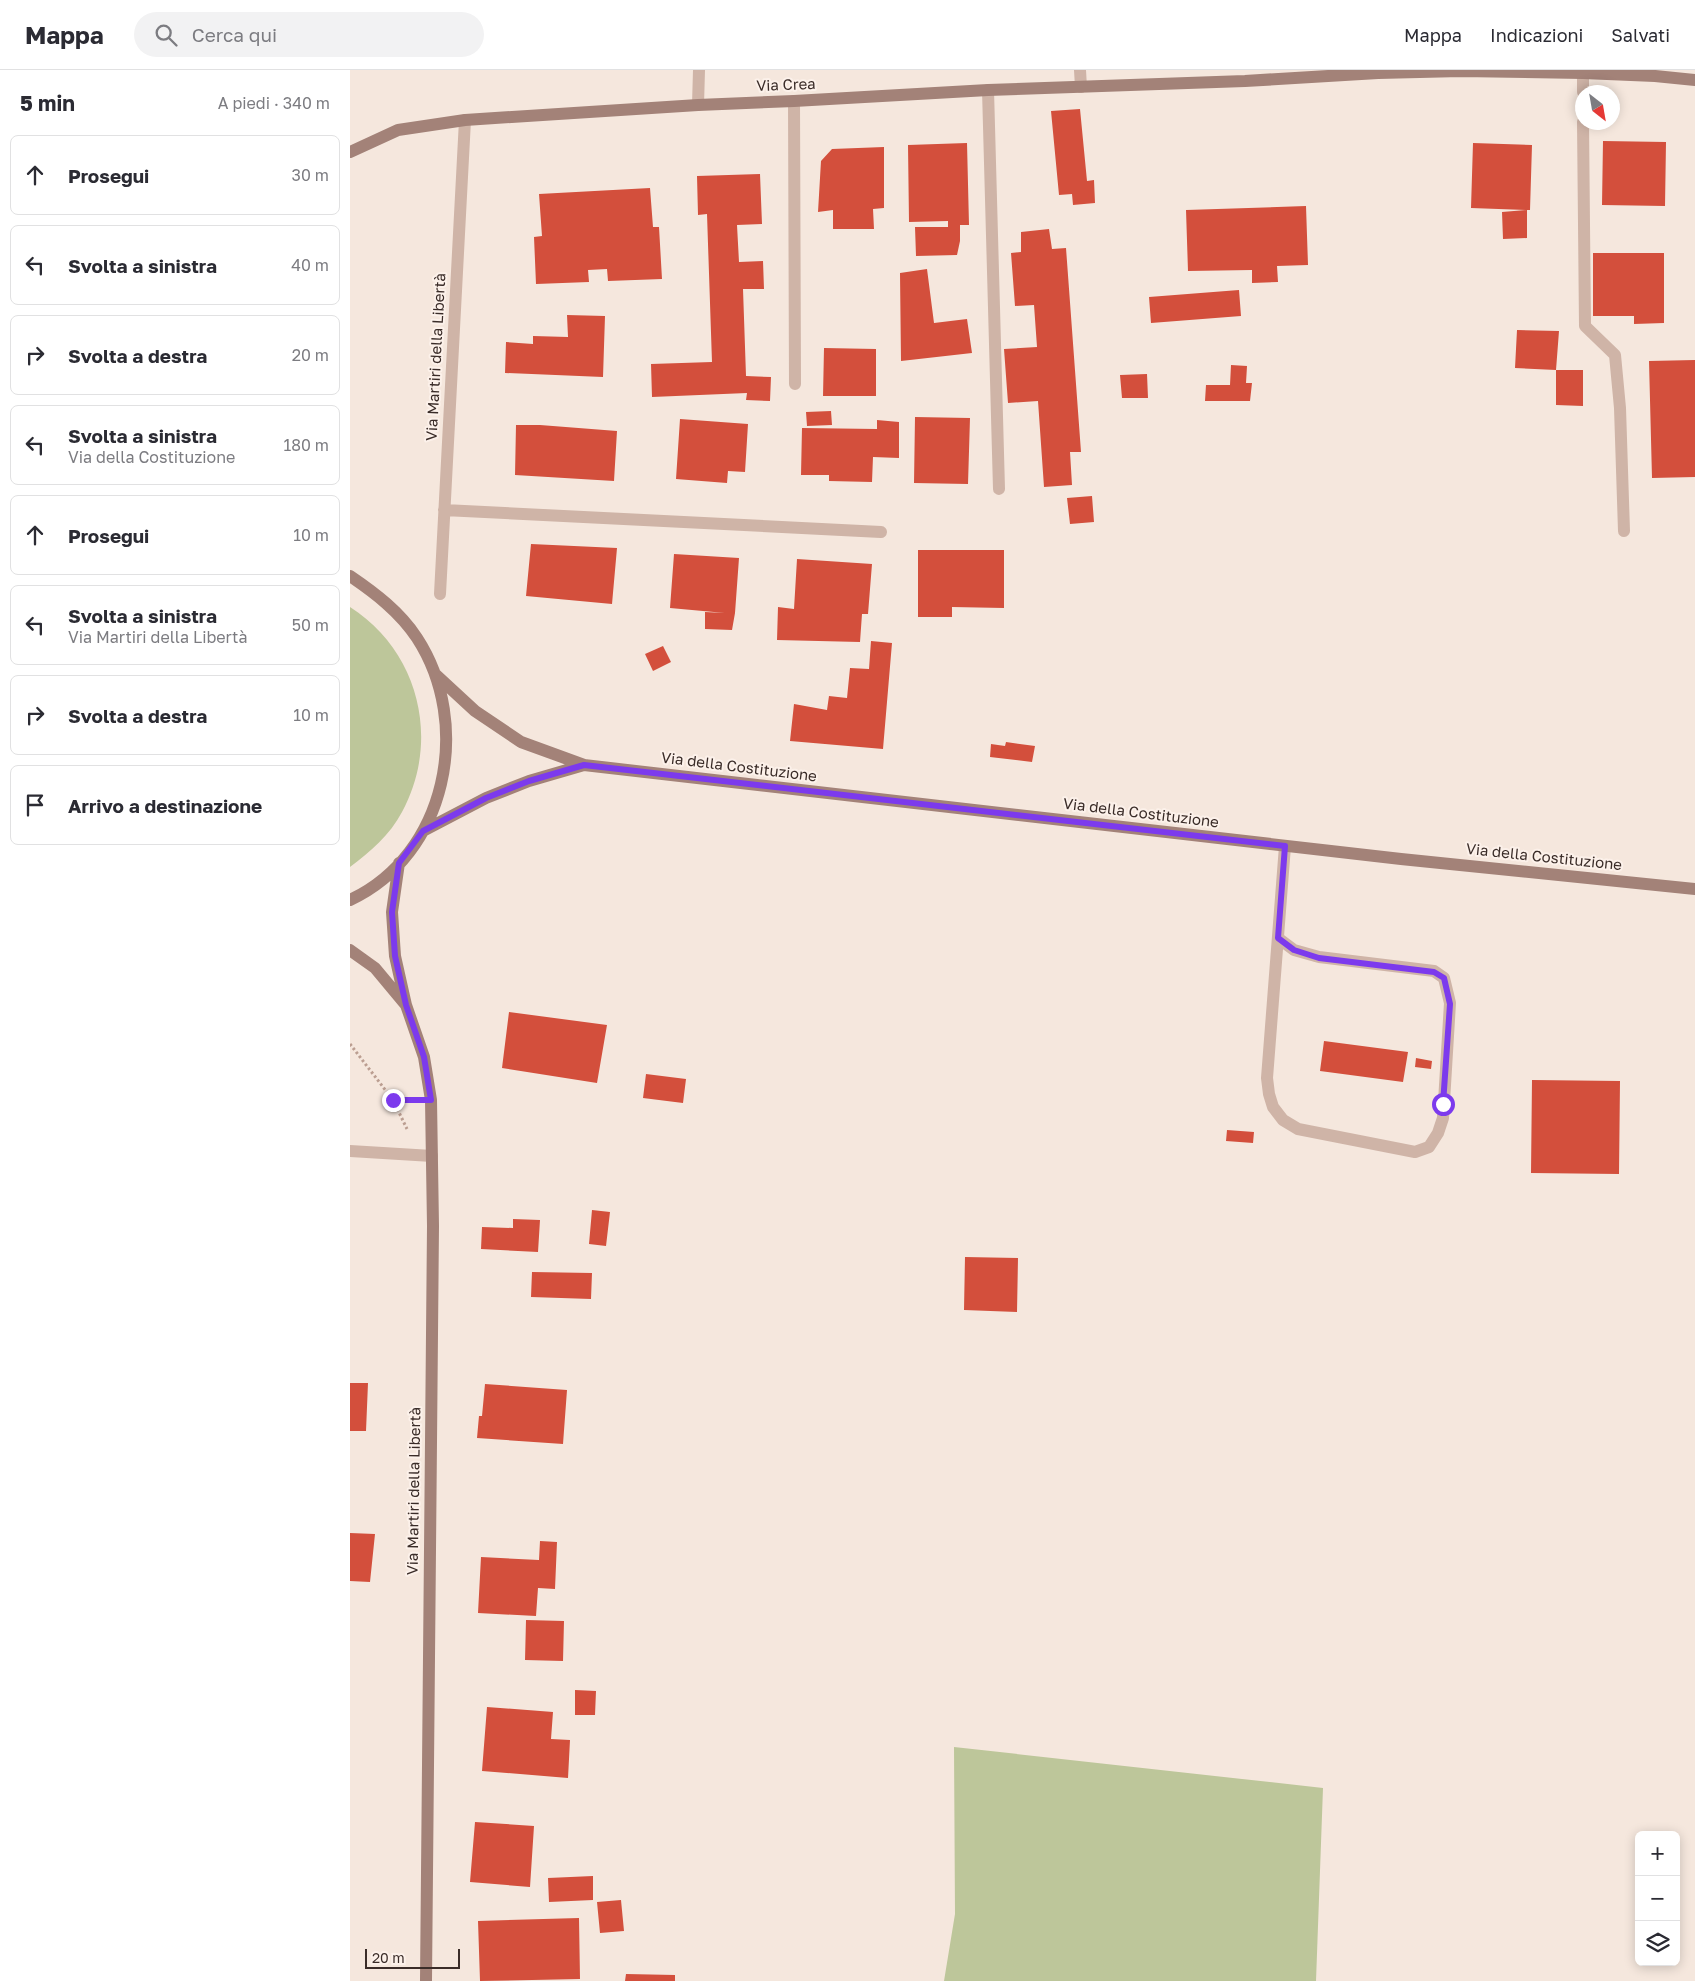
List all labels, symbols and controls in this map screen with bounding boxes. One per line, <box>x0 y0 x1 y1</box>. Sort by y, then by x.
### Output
search box <box>134 12 484 57</box>
text: Mappa <box>25 20 104 49</box>
icon: search <box>152 21 180 49</box>
text: Cerca qui <box>192 23 277 46</box>
text: Mappa <box>1404 24 1462 46</box>
text: Indicazioni <box>1490 24 1583 46</box>
text: Salvati <box>1611 24 1670 46</box>
street label: Via Crea <box>756 74 816 94</box>
north arrow <box>1575 85 1620 130</box>
text: 5 min <box>20 90 75 116</box>
text: A piedi · 340 m <box>218 93 330 113</box>
icon: ahead <box>21 161 49 189</box>
text: Prosegui <box>68 164 149 187</box>
text: 30 m <box>292 165 329 185</box>
icon: left <box>21 251 49 279</box>
text: Svolta a sinistra <box>68 254 217 277</box>
text: 40 m <box>291 255 329 275</box>
street label: Via Martiri della Libertà <box>422 272 448 441</box>
icon: right <box>21 341 49 369</box>
text: Svolta a destra <box>68 344 207 367</box>
text: 20 m <box>292 345 329 365</box>
text: Svolta a sinistra <box>68 424 217 447</box>
icon: left <box>21 431 49 459</box>
text: 180 m <box>283 435 329 455</box>
text: Via della Costituzione <box>68 447 235 467</box>
icon: ahead <box>21 521 49 549</box>
text: Prosegui <box>68 524 149 547</box>
text: 10 m <box>293 525 329 545</box>
text: Svolta a sinistra <box>68 604 217 627</box>
icon: left <box>21 611 49 639</box>
text: 50 m <box>292 615 329 635</box>
text: Via Martiri della Libertà <box>68 627 248 647</box>
icon: right <box>21 701 49 729</box>
text: Svolta a destra <box>68 704 207 727</box>
text: 10 m <box>293 705 329 725</box>
street label: Via della Costituzione <box>660 748 818 785</box>
icon: arrive <box>21 791 49 819</box>
text: Arrivo a destinazione <box>68 794 262 817</box>
street label: Via della Costituzione <box>1062 794 1220 831</box>
street label: Via della Costituzione <box>1465 839 1623 873</box>
route end <box>382 1089 405 1112</box>
route start <box>1432 1093 1455 1116</box>
street label: Via Martiri della Libertà <box>403 1407 423 1575</box>
map controls <box>1635 1831 1680 1966</box>
button: + <box>1635 1831 1680 1876</box>
button: − <box>1635 1876 1680 1921</box>
button: layers <box>1635 1921 1680 1966</box>
scale bar <box>365 1946 460 1969</box>
text: 20 m <box>372 1949 405 1966</box>

